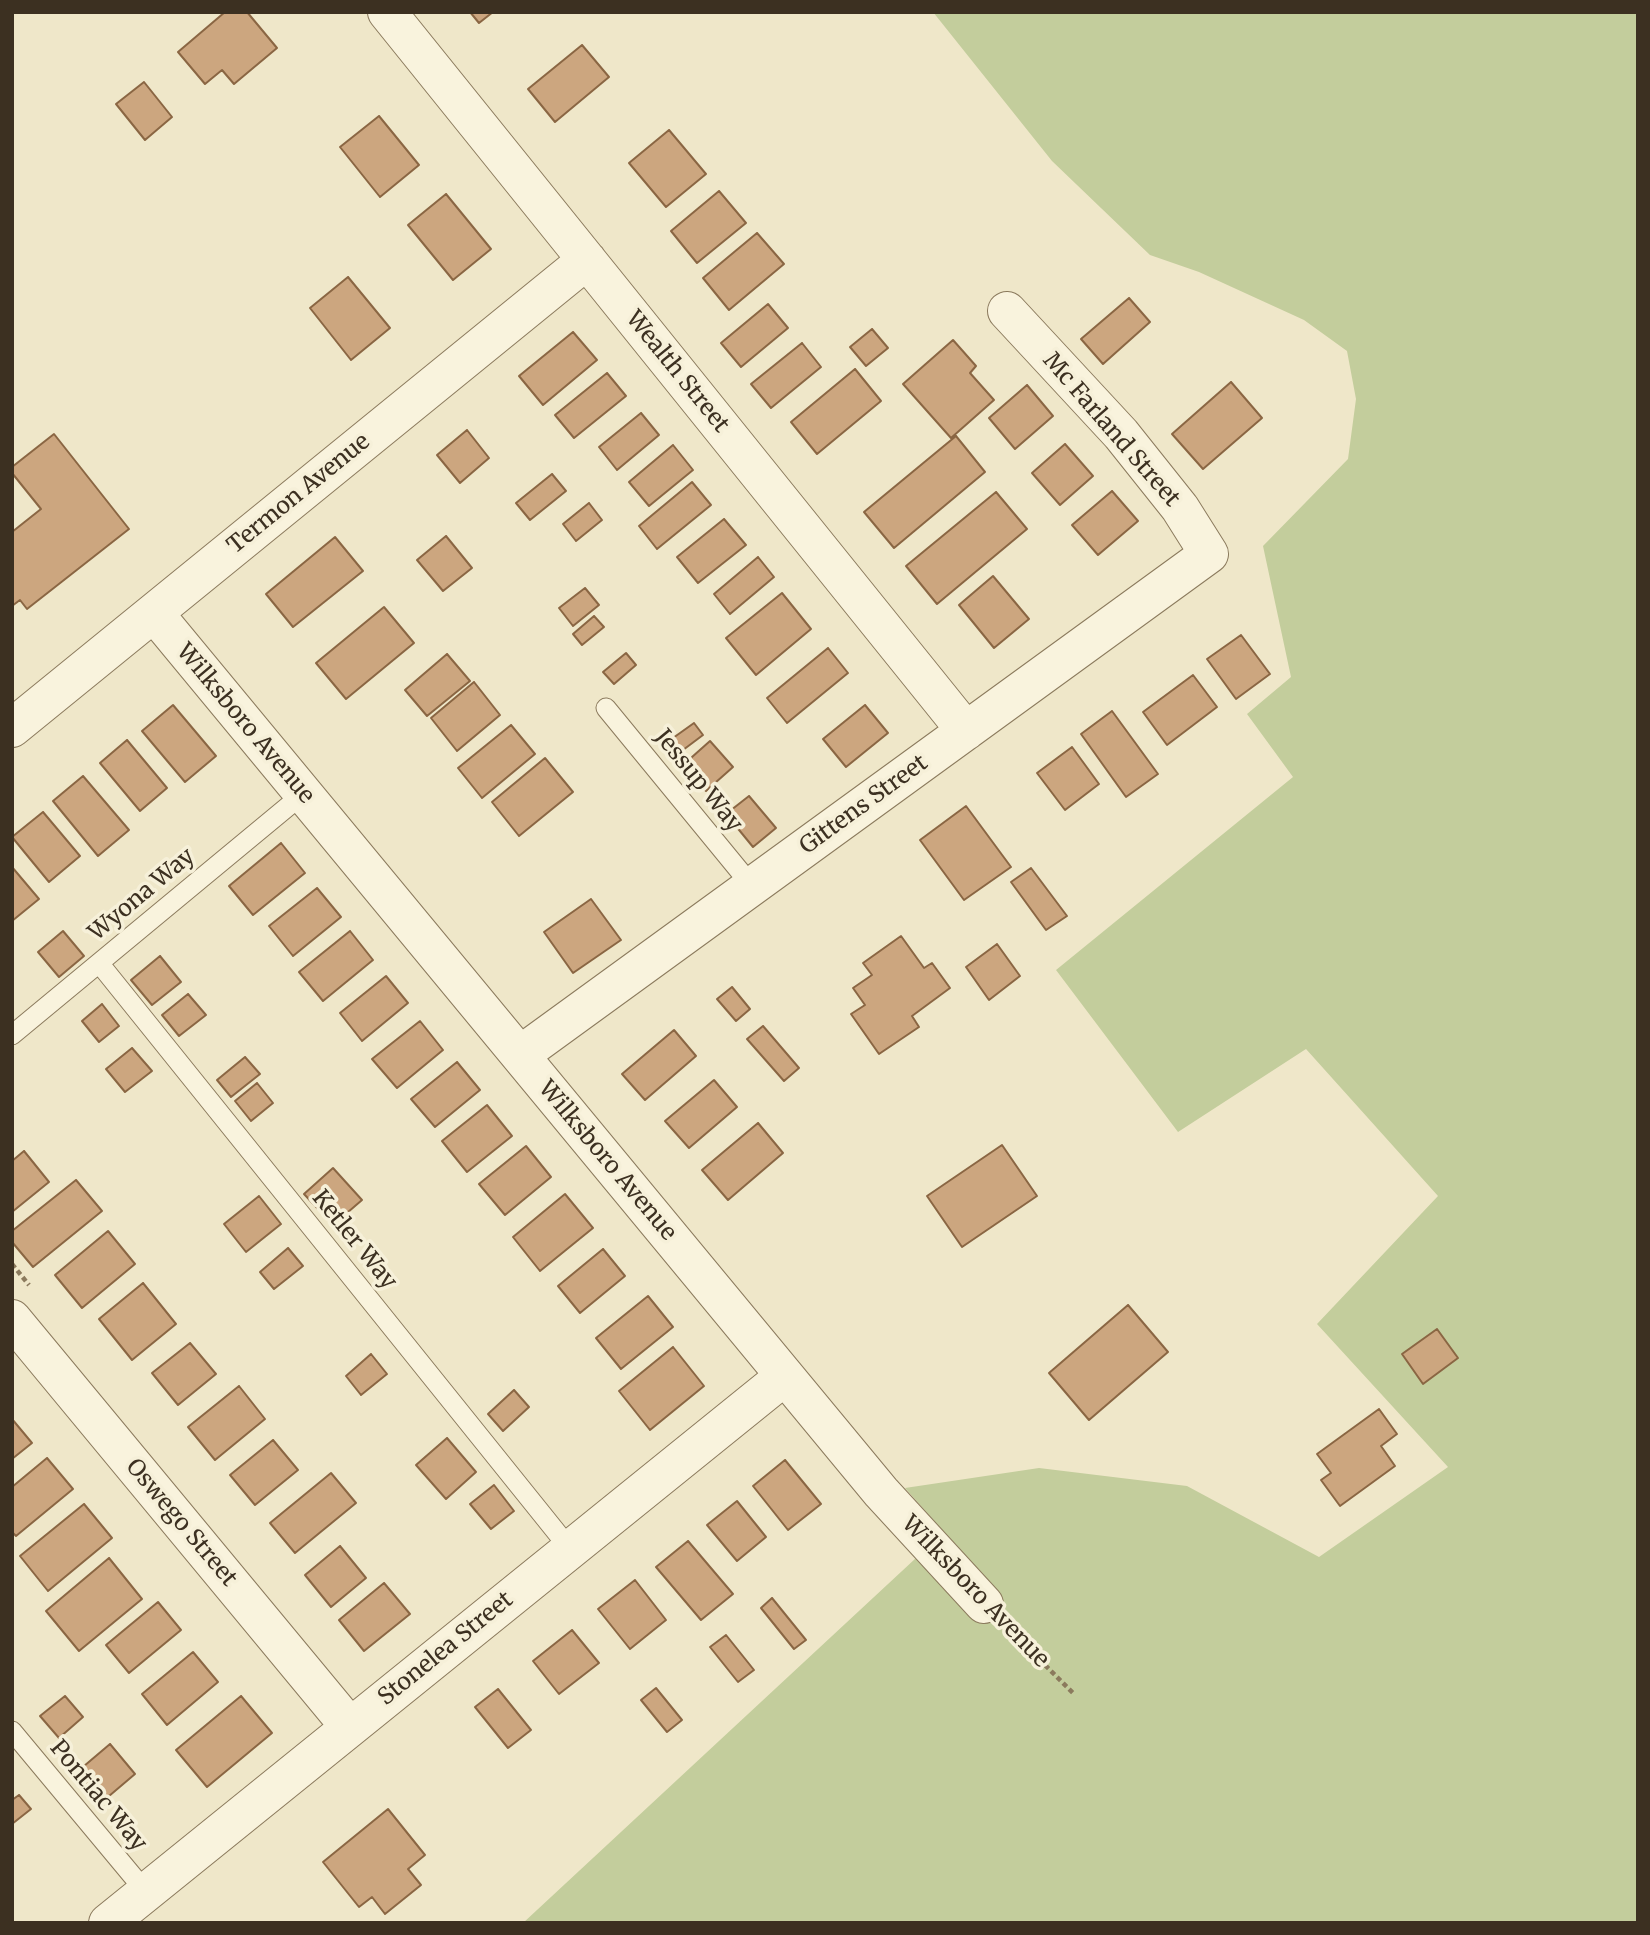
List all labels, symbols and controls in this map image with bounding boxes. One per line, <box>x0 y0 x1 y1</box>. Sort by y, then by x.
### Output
street label: Wealth Street <box>620 306 734 438</box>
street label: Mc Farland Street <box>1037 348 1185 512</box>
street label: Termon Avenue <box>222 428 376 560</box>
street label: Wilksboro Avenue <box>170 639 320 809</box>
street label: Jessup Way <box>648 724 748 838</box>
street label: Gittens Street <box>795 749 933 861</box>
street label: Wyona Way <box>84 843 200 947</box>
street label: Wilksboro Avenue <box>532 1076 682 1246</box>
street label: Ketler Way <box>306 1185 402 1295</box>
street label: Oswego Street <box>120 1454 242 1592</box>
street label: Wilksboro Avenue <box>896 1510 1054 1674</box>
street label: Stonelea Street <box>373 1586 519 1712</box>
street label: Pontiac Way <box>44 1735 152 1857</box>

